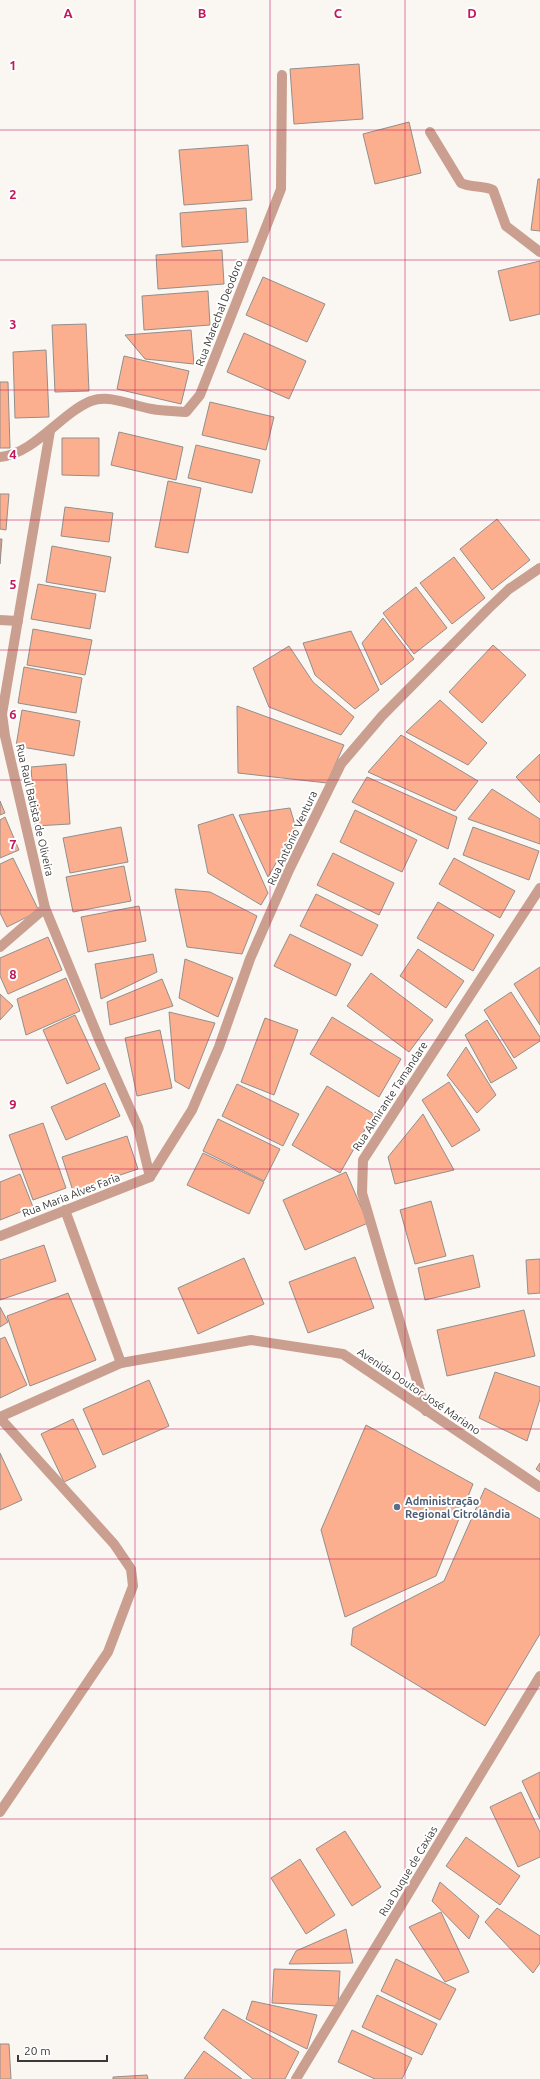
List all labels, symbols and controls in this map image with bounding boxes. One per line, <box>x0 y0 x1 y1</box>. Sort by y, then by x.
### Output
text: A <box>63 6 73 20</box>
text: B <box>198 6 207 20</box>
text: C <box>334 6 343 20</box>
text: D <box>467 6 477 20</box>
text: 1 <box>9 58 17 72</box>
text: 2 <box>9 187 17 201</box>
street label: Rua Marechal Deodoro <box>193 258 245 368</box>
text: 3 <box>9 317 17 331</box>
text: 4 <box>9 447 17 461</box>
text: 5 <box>9 577 17 591</box>
text: 6 <box>9 707 17 721</box>
street label: Rua Raul Batista de Oliveira <box>14 743 56 877</box>
street label: Rua Antônio Ventura <box>265 789 319 887</box>
text: 7 <box>9 837 17 851</box>
text: 8 <box>9 967 17 981</box>
street label: Rua Almirante Tamandare <box>350 1039 430 1153</box>
text: 9 <box>9 1097 17 1111</box>
street label: Rua Maria Alves Faria <box>20 1171 122 1219</box>
street label: Avenida Doutor José Mariano <box>355 1345 483 1437</box>
place label: Administração Regional Citrolândia <box>405 1495 510 1520</box>
marker: Administração Regional Citrolândia <box>392 1502 402 1512</box>
street label: Rua Duque de Caxias <box>376 1824 440 1918</box>
scale bar <box>18 2037 107 2063</box>
text: 20 m <box>24 2044 51 2057</box>

